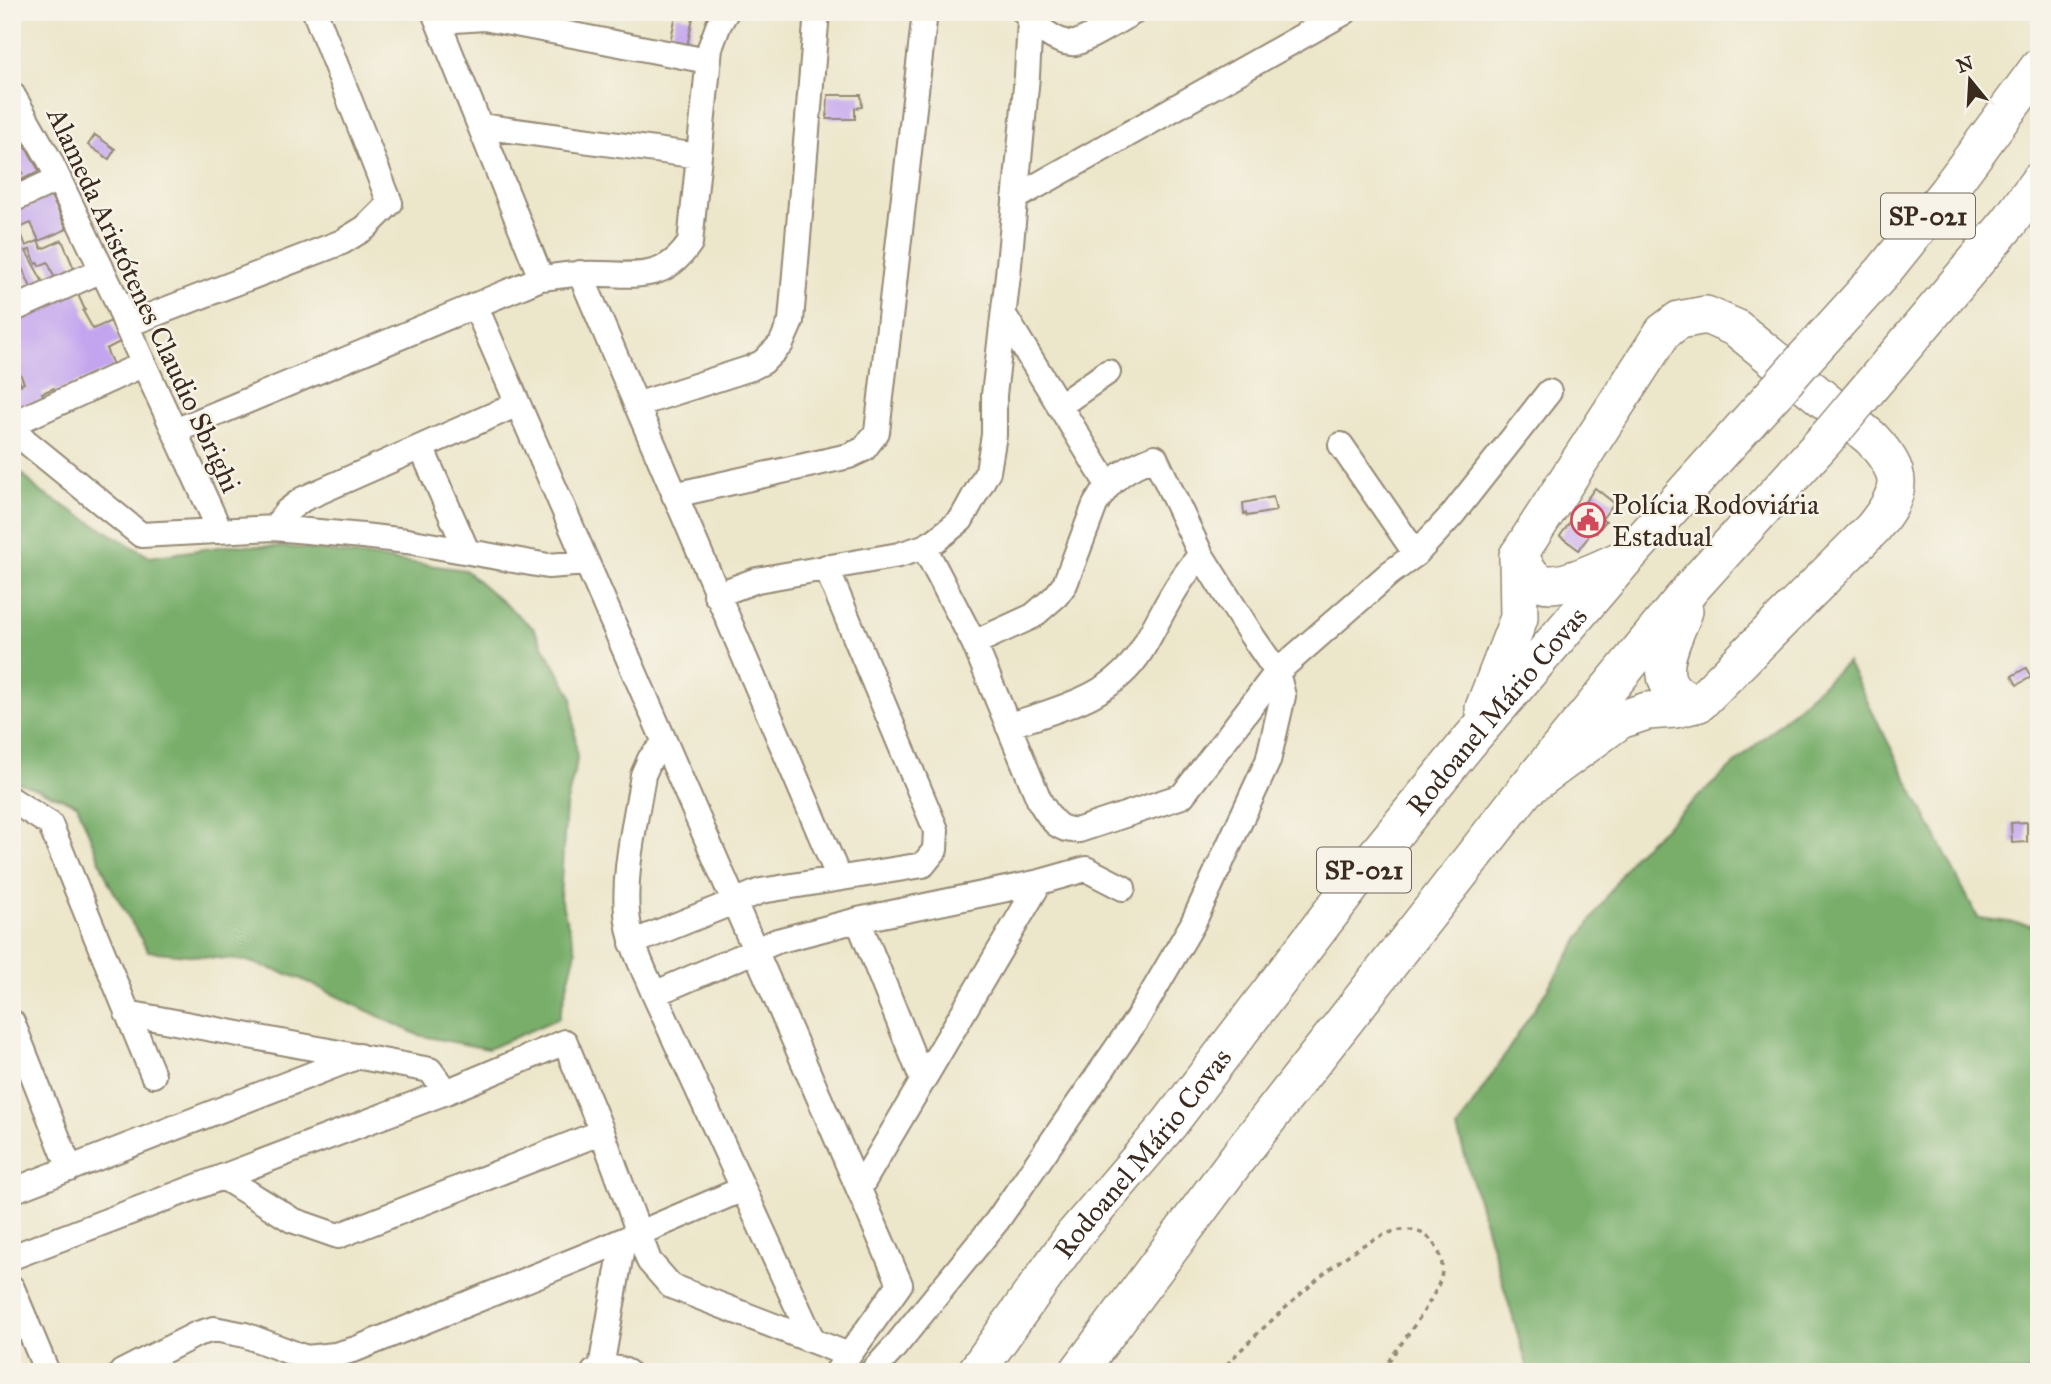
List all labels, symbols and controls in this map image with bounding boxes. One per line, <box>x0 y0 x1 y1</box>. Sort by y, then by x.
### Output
north arrow <box>1936 46 2006 116</box>
text: N <box>1954 51 1976 78</box>
street label: Alameda Aristótenes Claudio Sbrighi <box>39 101 249 498</box>
road number: SP-021 <box>1881 194 1975 238</box>
place label: Polícia Rodoviária Estadual <box>1612 487 1819 554</box>
public building icon: Polícia Rodoviária Estadual <box>1569 501 1607 539</box>
street label: Rodoanel Mário Covas <box>1399 599 1594 822</box>
road number: SP-021 <box>1317 848 1411 892</box>
street label: Rodoanel Mário Covas <box>1045 1041 1239 1265</box>

